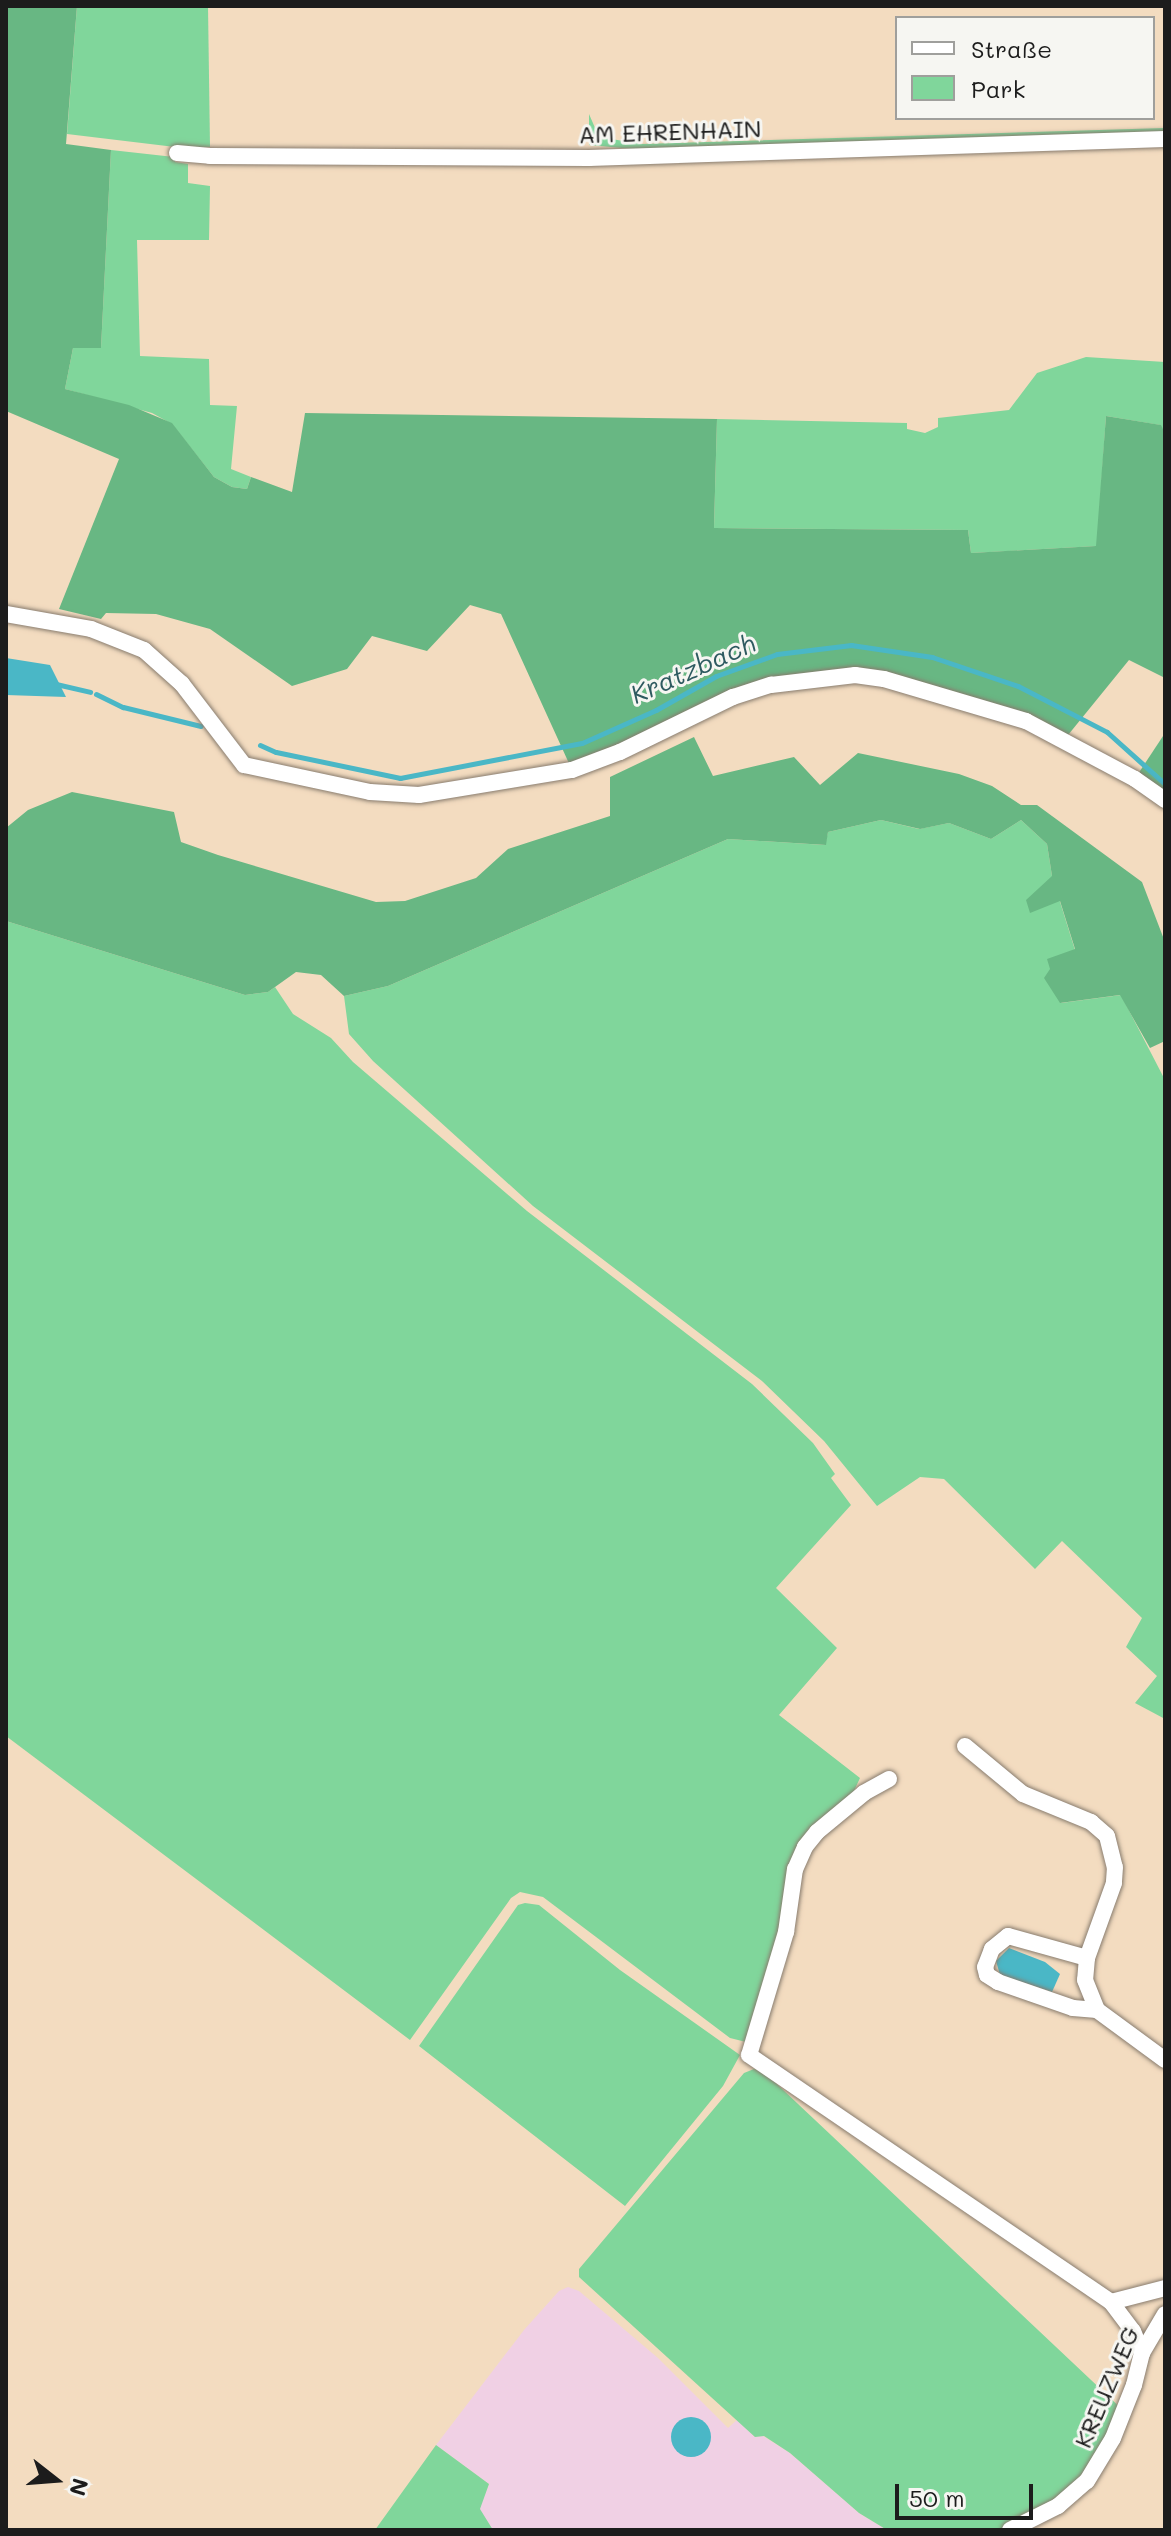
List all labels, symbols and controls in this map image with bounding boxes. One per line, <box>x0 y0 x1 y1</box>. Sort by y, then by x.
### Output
legend <box>895 16 1155 120</box>
text: Straße <box>971 33 1052 64</box>
text: Park <box>971 73 1025 104</box>
street label: AM EHRENHAIN <box>578 113 762 149</box>
water label: Kratzbach <box>626 628 760 710</box>
street label: KREUZWEG <box>1068 2322 1144 2452</box>
north arrow <box>16 2440 96 2520</box>
scale bar <box>899 2468 1037 2518</box>
text: N <box>63 2475 96 2499</box>
text: 50 m <box>909 2482 965 2513</box>

